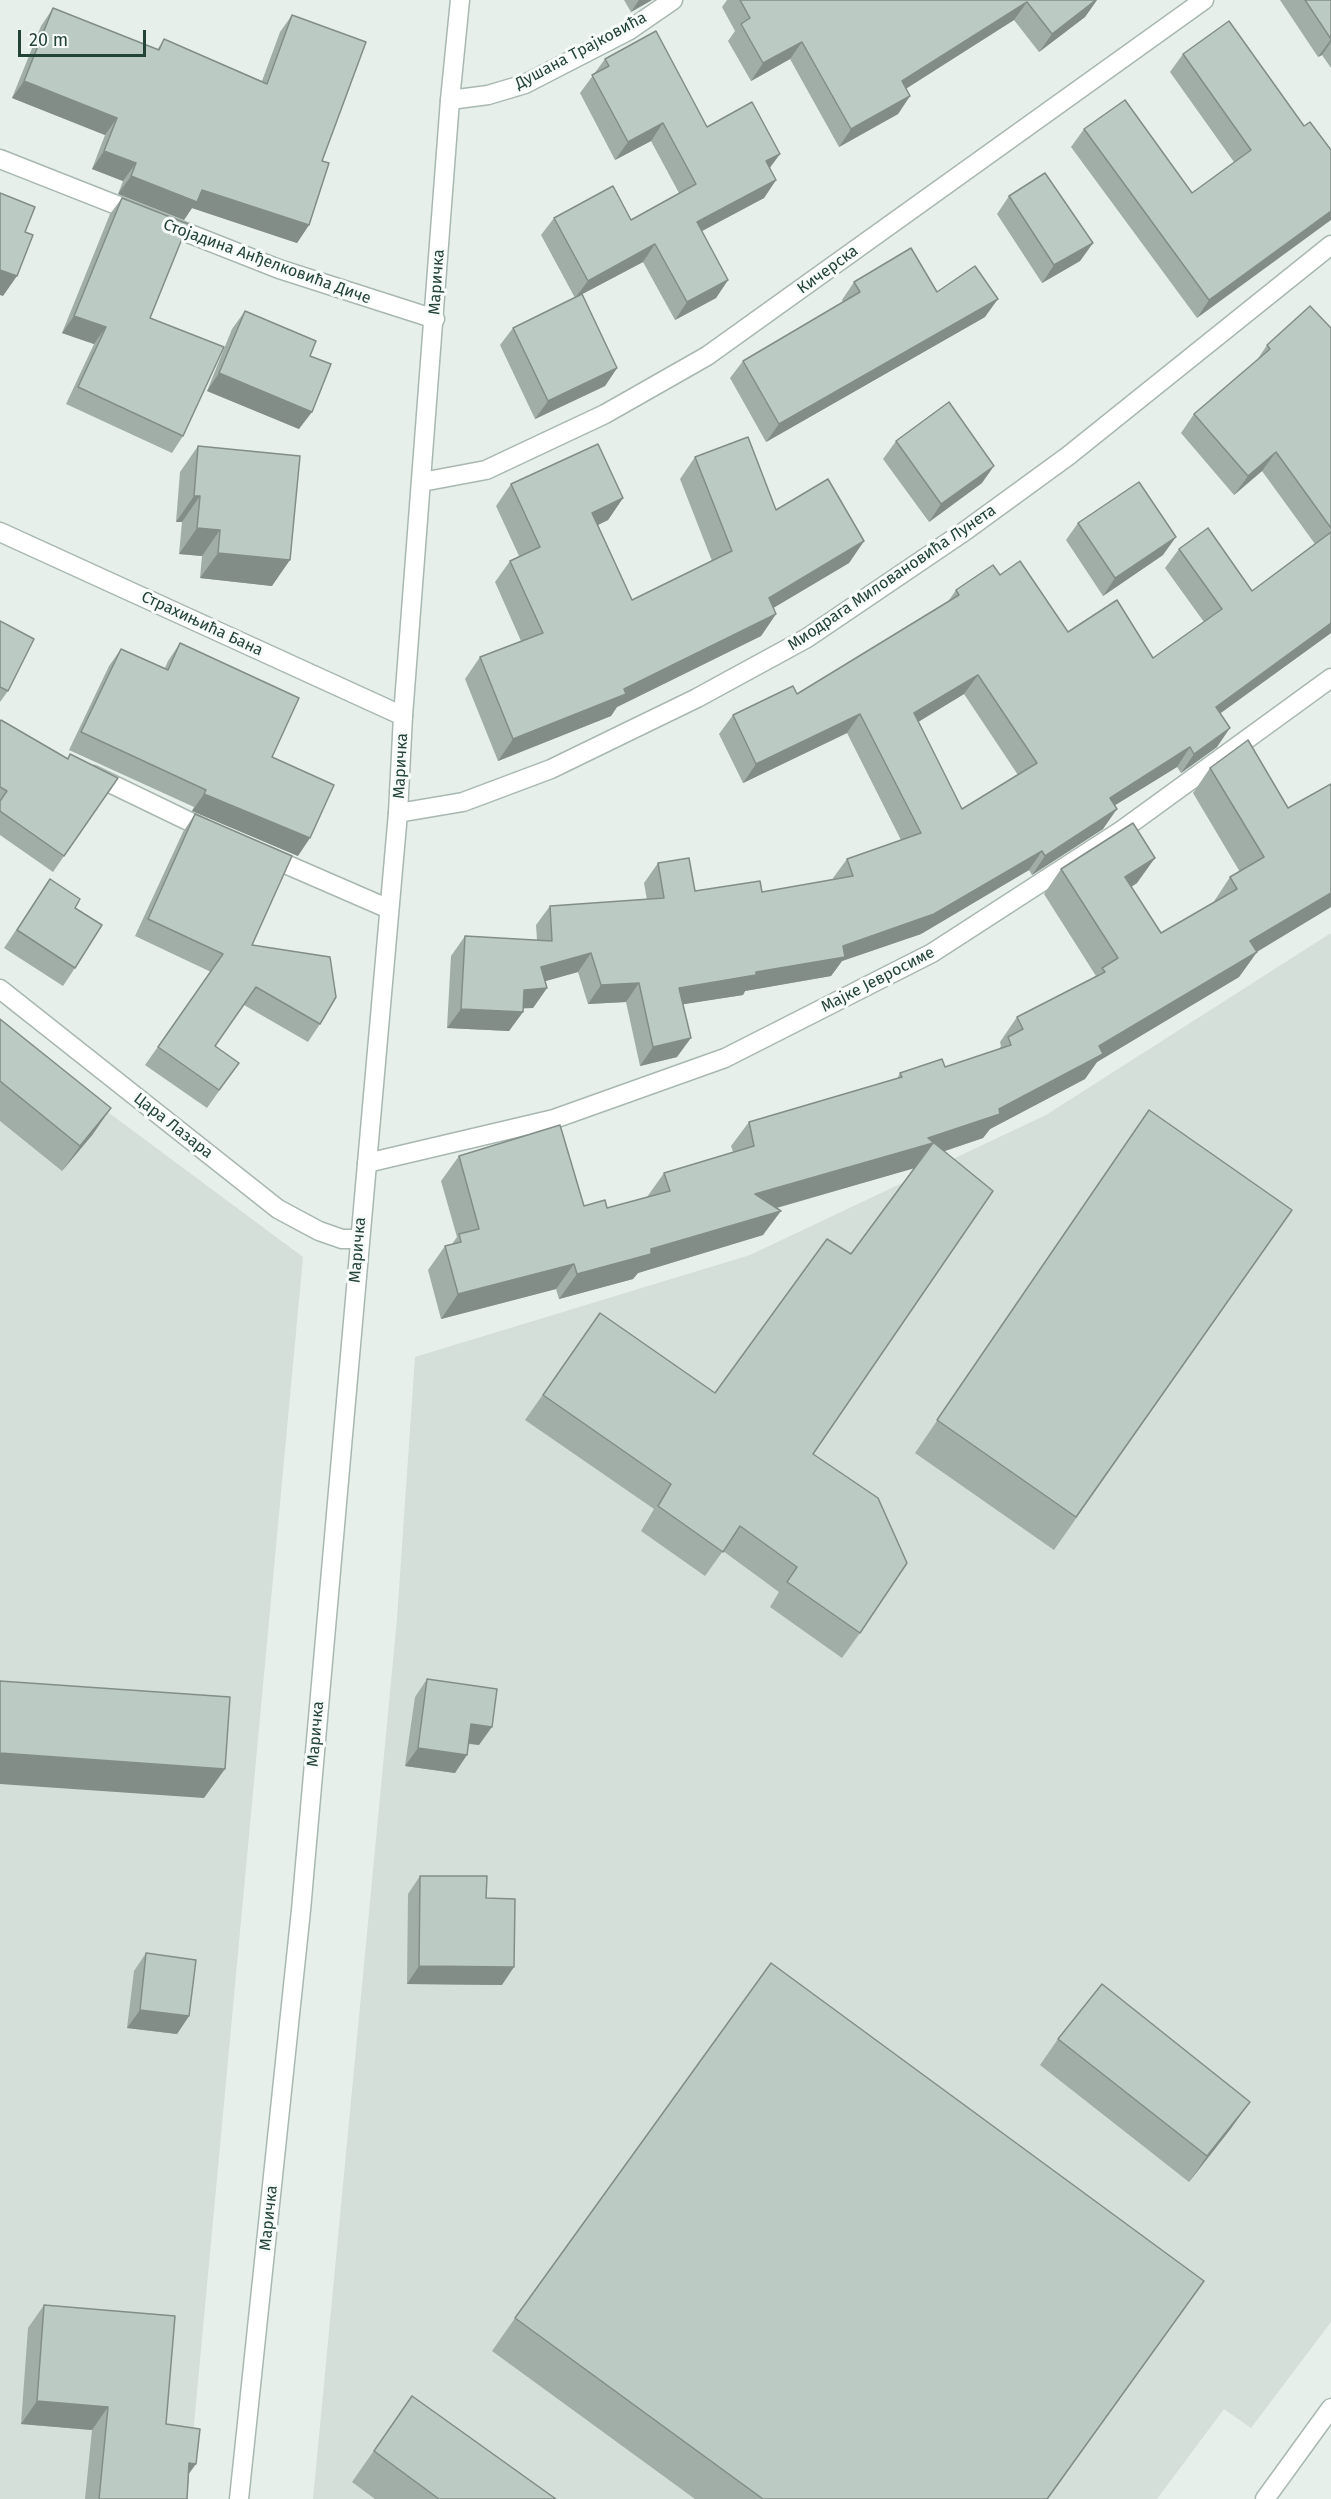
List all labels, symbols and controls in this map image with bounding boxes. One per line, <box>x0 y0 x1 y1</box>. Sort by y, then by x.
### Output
street label: Душана Трајковића <box>512 8 650 94</box>
scale bar <box>21 18 148 56</box>
text: 20 m <box>29 29 68 51</box>
street label: Стојадина Анђелковића Диче <box>160 215 374 309</box>
street label: Кичерска <box>794 242 862 298</box>
street label: Маричка <box>425 248 449 316</box>
street label: Миодрага Миловановића Лунета <box>784 501 1000 655</box>
street label: Страхињића Бана <box>138 587 266 661</box>
street label: Маричка <box>390 733 412 799</box>
street label: Мајке Јевросиме <box>818 943 938 1017</box>
street label: Цара Лазара <box>129 1089 217 1163</box>
street label: Маричка <box>346 1216 370 1284</box>
street label: Маричка <box>304 1700 328 1768</box>
street label: Маричка <box>256 2184 282 2252</box>

